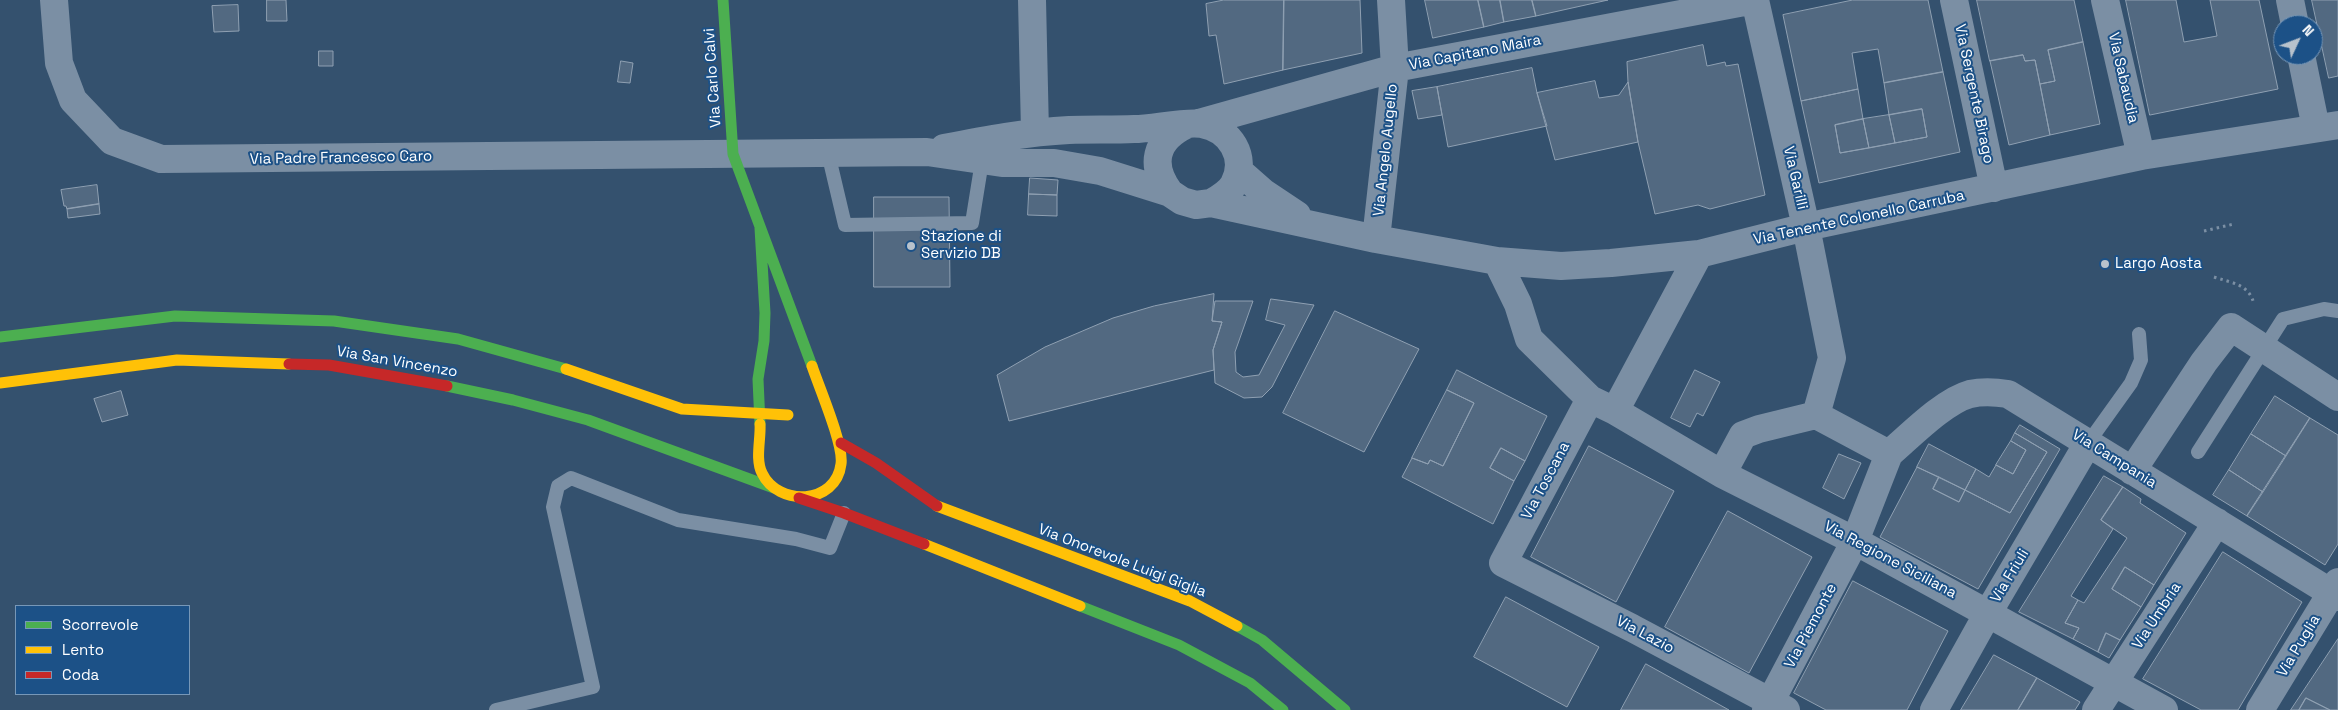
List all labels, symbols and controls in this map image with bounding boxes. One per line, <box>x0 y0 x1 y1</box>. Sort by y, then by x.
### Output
north arrow <box>2273 15 2323 65</box>
text: N <box>2298 21 2318 40</box>
street label: Via Sergente Birago <box>1950 23 1998 165</box>
street label: Via Carlo Calvi <box>701 28 725 128</box>
street label: Via Capitano Maira <box>1407 31 1543 75</box>
street label: Via Sabaudia <box>2104 31 2142 125</box>
street label: Via Angelo Augello <box>1370 83 1402 217</box>
street label: Via Garilli <box>1779 145 1811 211</box>
street label: Via Padre Francesco Caro <box>250 147 432 169</box>
street label: Via Tenente Colonello Carruba <box>1752 187 1966 249</box>
place label: Stazione di Servizio DB <box>921 228 1002 263</box>
marker: Stazione di Servizio DB <box>905 240 917 252</box>
place label: Largo Aosta <box>2115 255 2202 273</box>
marker: Largo Aosta <box>2099 258 2111 270</box>
street label: Via San Vincenzo <box>335 343 459 381</box>
street label: Via Campania <box>2068 426 2160 492</box>
street label: Via Toscana <box>1518 439 1574 523</box>
street label: Via Regione Siciliana <box>1821 517 1959 603</box>
street label: Via Onorevole Luigi Giglia <box>1035 521 1209 601</box>
street label: Via Friuli <box>1987 546 2033 606</box>
street label: Via Umbria <box>2129 579 2185 653</box>
street label: Via Piemonte <box>1781 580 1841 672</box>
legend <box>15 605 190 695</box>
street label: Via Lazio <box>1613 612 1677 658</box>
street label: Via Puglia <box>2273 612 2325 680</box>
text: Scorrevole <box>62 615 139 634</box>
text: Lento <box>62 640 104 659</box>
text: Coda <box>62 665 99 684</box>

